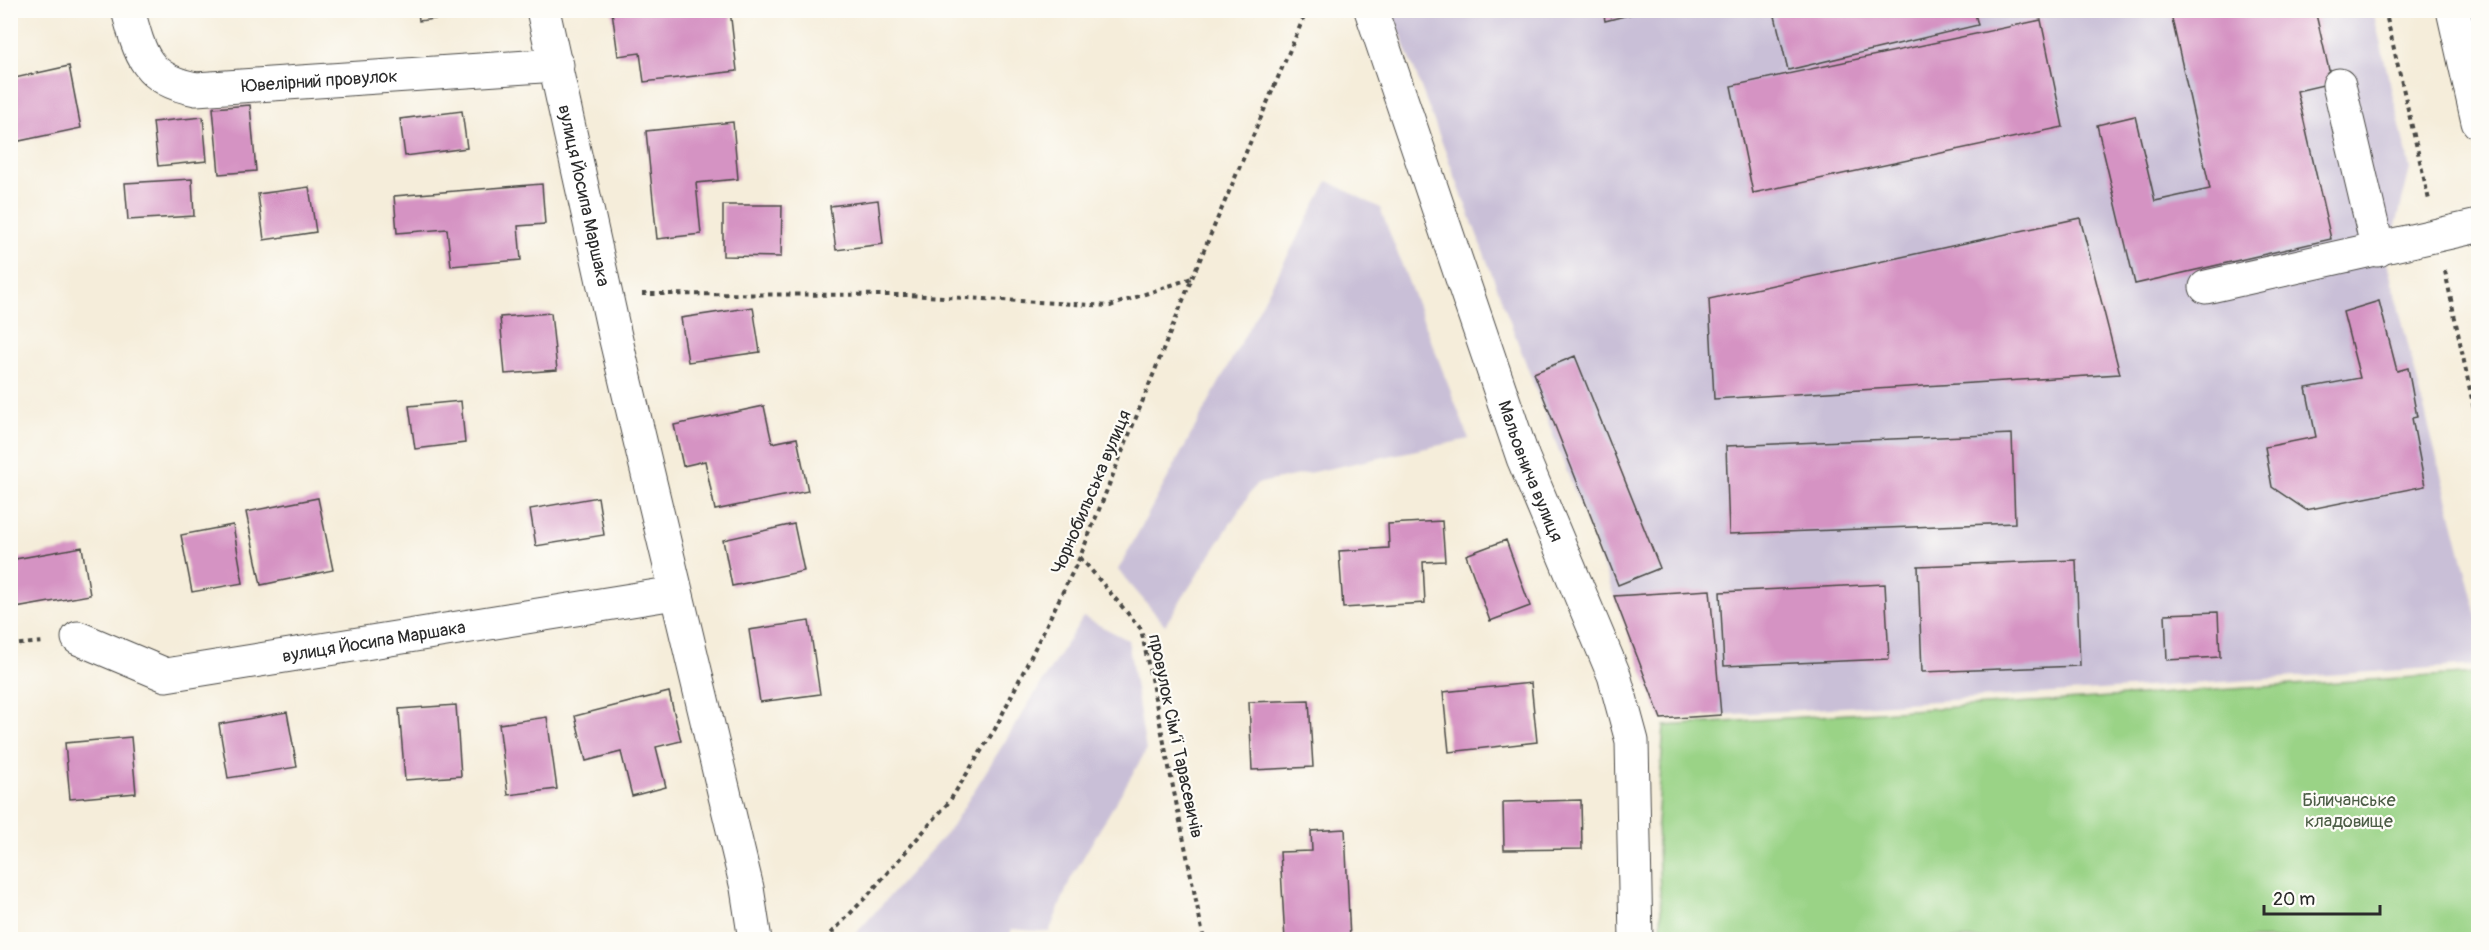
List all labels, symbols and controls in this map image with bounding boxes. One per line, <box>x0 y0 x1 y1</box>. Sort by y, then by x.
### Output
street label: Ювелірний провулок <box>241 65 398 98</box>
street label: вулиця Йосипа Маршака <box>552 103 615 289</box>
street label: Мальовнича вулиця <box>1492 398 1568 545</box>
street label: Чорнобильська вулиця <box>1046 406 1137 578</box>
street label: вулиця Йосипа Маршака <box>281 616 467 668</box>
street label: провулок Сімʼї Тарасевичів <box>1143 632 1208 840</box>
park label: Біличанське кладовище <box>2302 789 2396 833</box>
scale bar <box>2264 878 2380 916</box>
text: 20 m <box>2273 888 2315 911</box>

